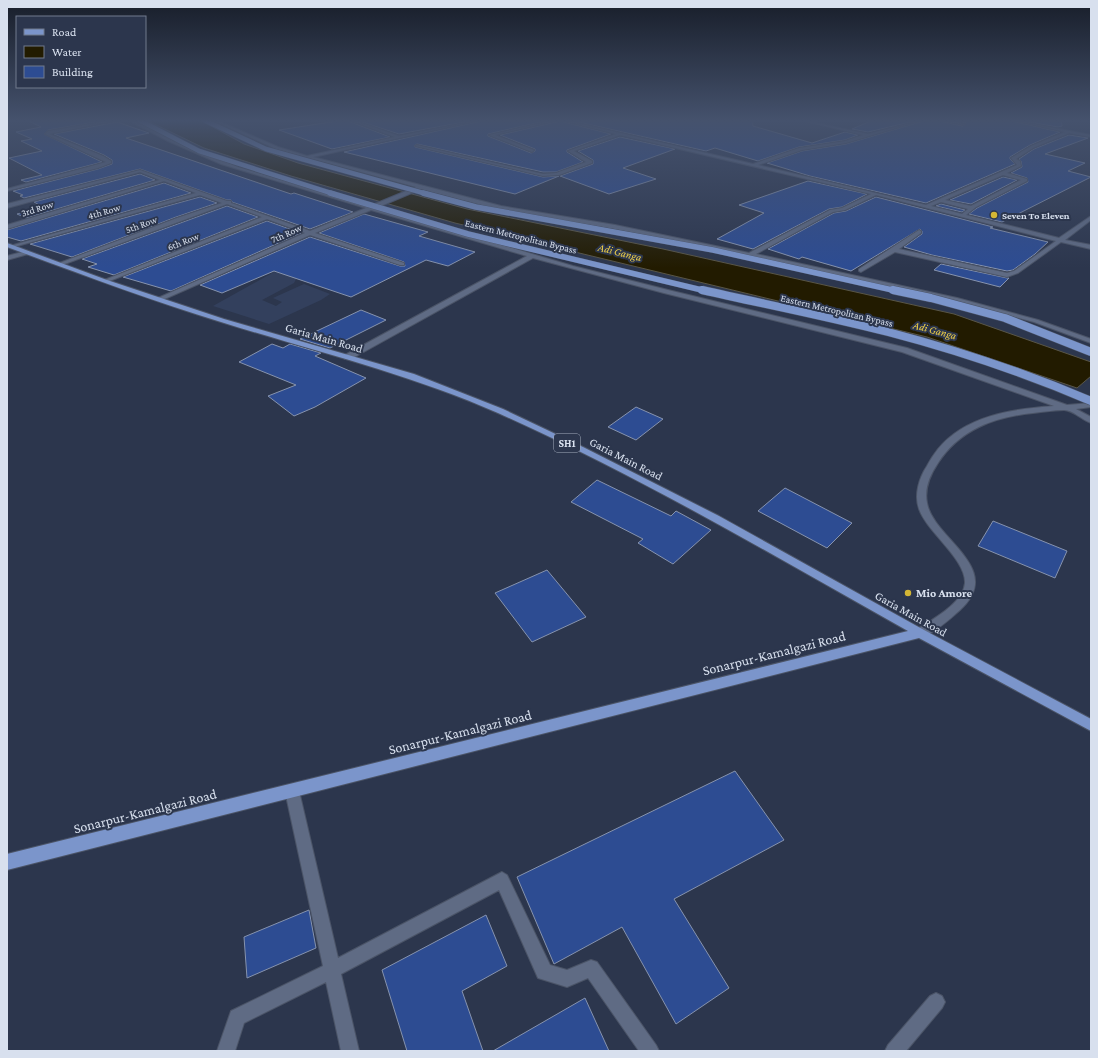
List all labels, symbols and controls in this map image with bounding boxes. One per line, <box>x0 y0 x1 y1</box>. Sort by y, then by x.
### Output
legend <box>16 16 146 88</box>
text: Road <box>52 25 77 39</box>
text: Water <box>52 45 82 59</box>
text: Building <box>52 65 93 79</box>
street label: 3rd Row <box>20 198 55 219</box>
street label: 4th Row <box>87 201 122 221</box>
marker: Seven To Eleven <box>989 210 999 220</box>
place label: Seven To Eleven <box>1002 210 1070 221</box>
street label: 5th Row <box>124 213 159 235</box>
street label: Eastern Metropolitan Bypass <box>464 217 578 256</box>
street label: 7th Row <box>269 221 304 245</box>
street label: 6th Row <box>166 230 201 253</box>
water label: Adi Ganga <box>596 241 643 264</box>
street label: Eastern Metropolitan Bypass <box>780 292 894 329</box>
water label: Adi Ganga <box>911 318 958 342</box>
street label: Garia Main Road <box>284 320 365 356</box>
road number: SH1 <box>554 434 580 452</box>
street label: Garia Main Road <box>587 435 665 484</box>
place label: Mio Amore <box>916 586 973 600</box>
street label: Garia Main Road <box>873 588 950 640</box>
marker: Mio Amore <box>903 588 913 598</box>
street label: Sonarpur-Kamalgazi Road <box>701 627 848 679</box>
street label: Sonarpur-Kamalgazi Road <box>387 706 534 758</box>
street label: Sonarpur-Kamalgazi Road <box>72 785 219 837</box>

